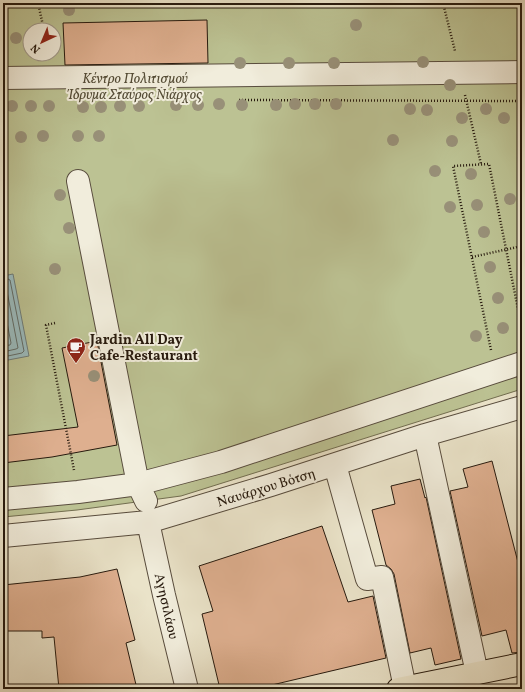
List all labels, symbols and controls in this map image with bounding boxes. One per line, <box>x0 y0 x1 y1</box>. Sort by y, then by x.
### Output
north arrow <box>22 22 62 62</box>
text: N <box>28 40 44 56</box>
park label: Κέντρο Πολιτισμού Ίδρυμα Σταύρος Νιάρχος <box>67 70 202 105</box>
place label: Jardin All Day Cafe-Restaurant <box>89 331 198 366</box>
cafe icon: Jardin All Day Cafe-Restaurant <box>65 336 87 364</box>
street label: Ναυάρχου Βότση <box>215 464 318 512</box>
street label: Αγησιλάου <box>149 572 182 641</box>

